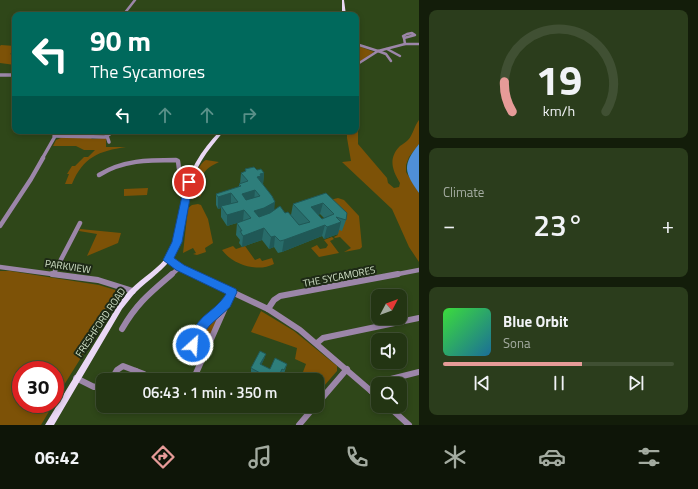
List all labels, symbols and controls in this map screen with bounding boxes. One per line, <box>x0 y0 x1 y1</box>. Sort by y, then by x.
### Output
text: 90 m <box>90 19 151 62</box>
icon: left <box>24 28 76 80</box>
text: 19 <box>535 48 582 111</box>
text: The Sycamores <box>90 58 205 85</box>
text: km/h <box>542 100 575 122</box>
icon: left <box>112 104 134 126</box>
icon: ahead <box>154 104 176 126</box>
icon: ahead <box>196 104 218 126</box>
icon: right <box>238 104 260 126</box>
pin <box>172 165 206 199</box>
icon: arrive <box>178 171 200 193</box>
text: Climate <box>443 182 484 202</box>
text: 23° <box>533 202 584 248</box>
text: − <box>443 208 455 242</box>
text: + <box>662 208 674 242</box>
street label: PARKVIEW <box>44 256 92 277</box>
street label: THE SYCAMORES <box>302 262 377 291</box>
street label: FRESHFORD ROAD <box>72 285 129 360</box>
north arrow <box>371 289 407 325</box>
map controls <box>371 289 407 413</box>
text: Blue Orbit <box>503 310 568 333</box>
position arrow <box>172 324 214 366</box>
button: sound <box>371 333 407 369</box>
text: Sona <box>503 333 530 353</box>
speed limit sign: 30 <box>12 361 64 413</box>
icon: previous <box>471 372 493 394</box>
icon: pause <box>548 372 570 394</box>
icon: next <box>625 372 647 394</box>
button: search <box>371 377 407 413</box>
text: 06:43 · 1 min · 350 m <box>143 381 277 404</box>
icon: directions <box>149 443 177 471</box>
icon: music <box>246 443 274 471</box>
icon: phone <box>343 443 371 471</box>
icon: climate <box>441 443 469 471</box>
icon: car <box>538 443 566 471</box>
icon: filters <box>635 443 663 471</box>
text: 06:42 <box>35 444 80 471</box>

